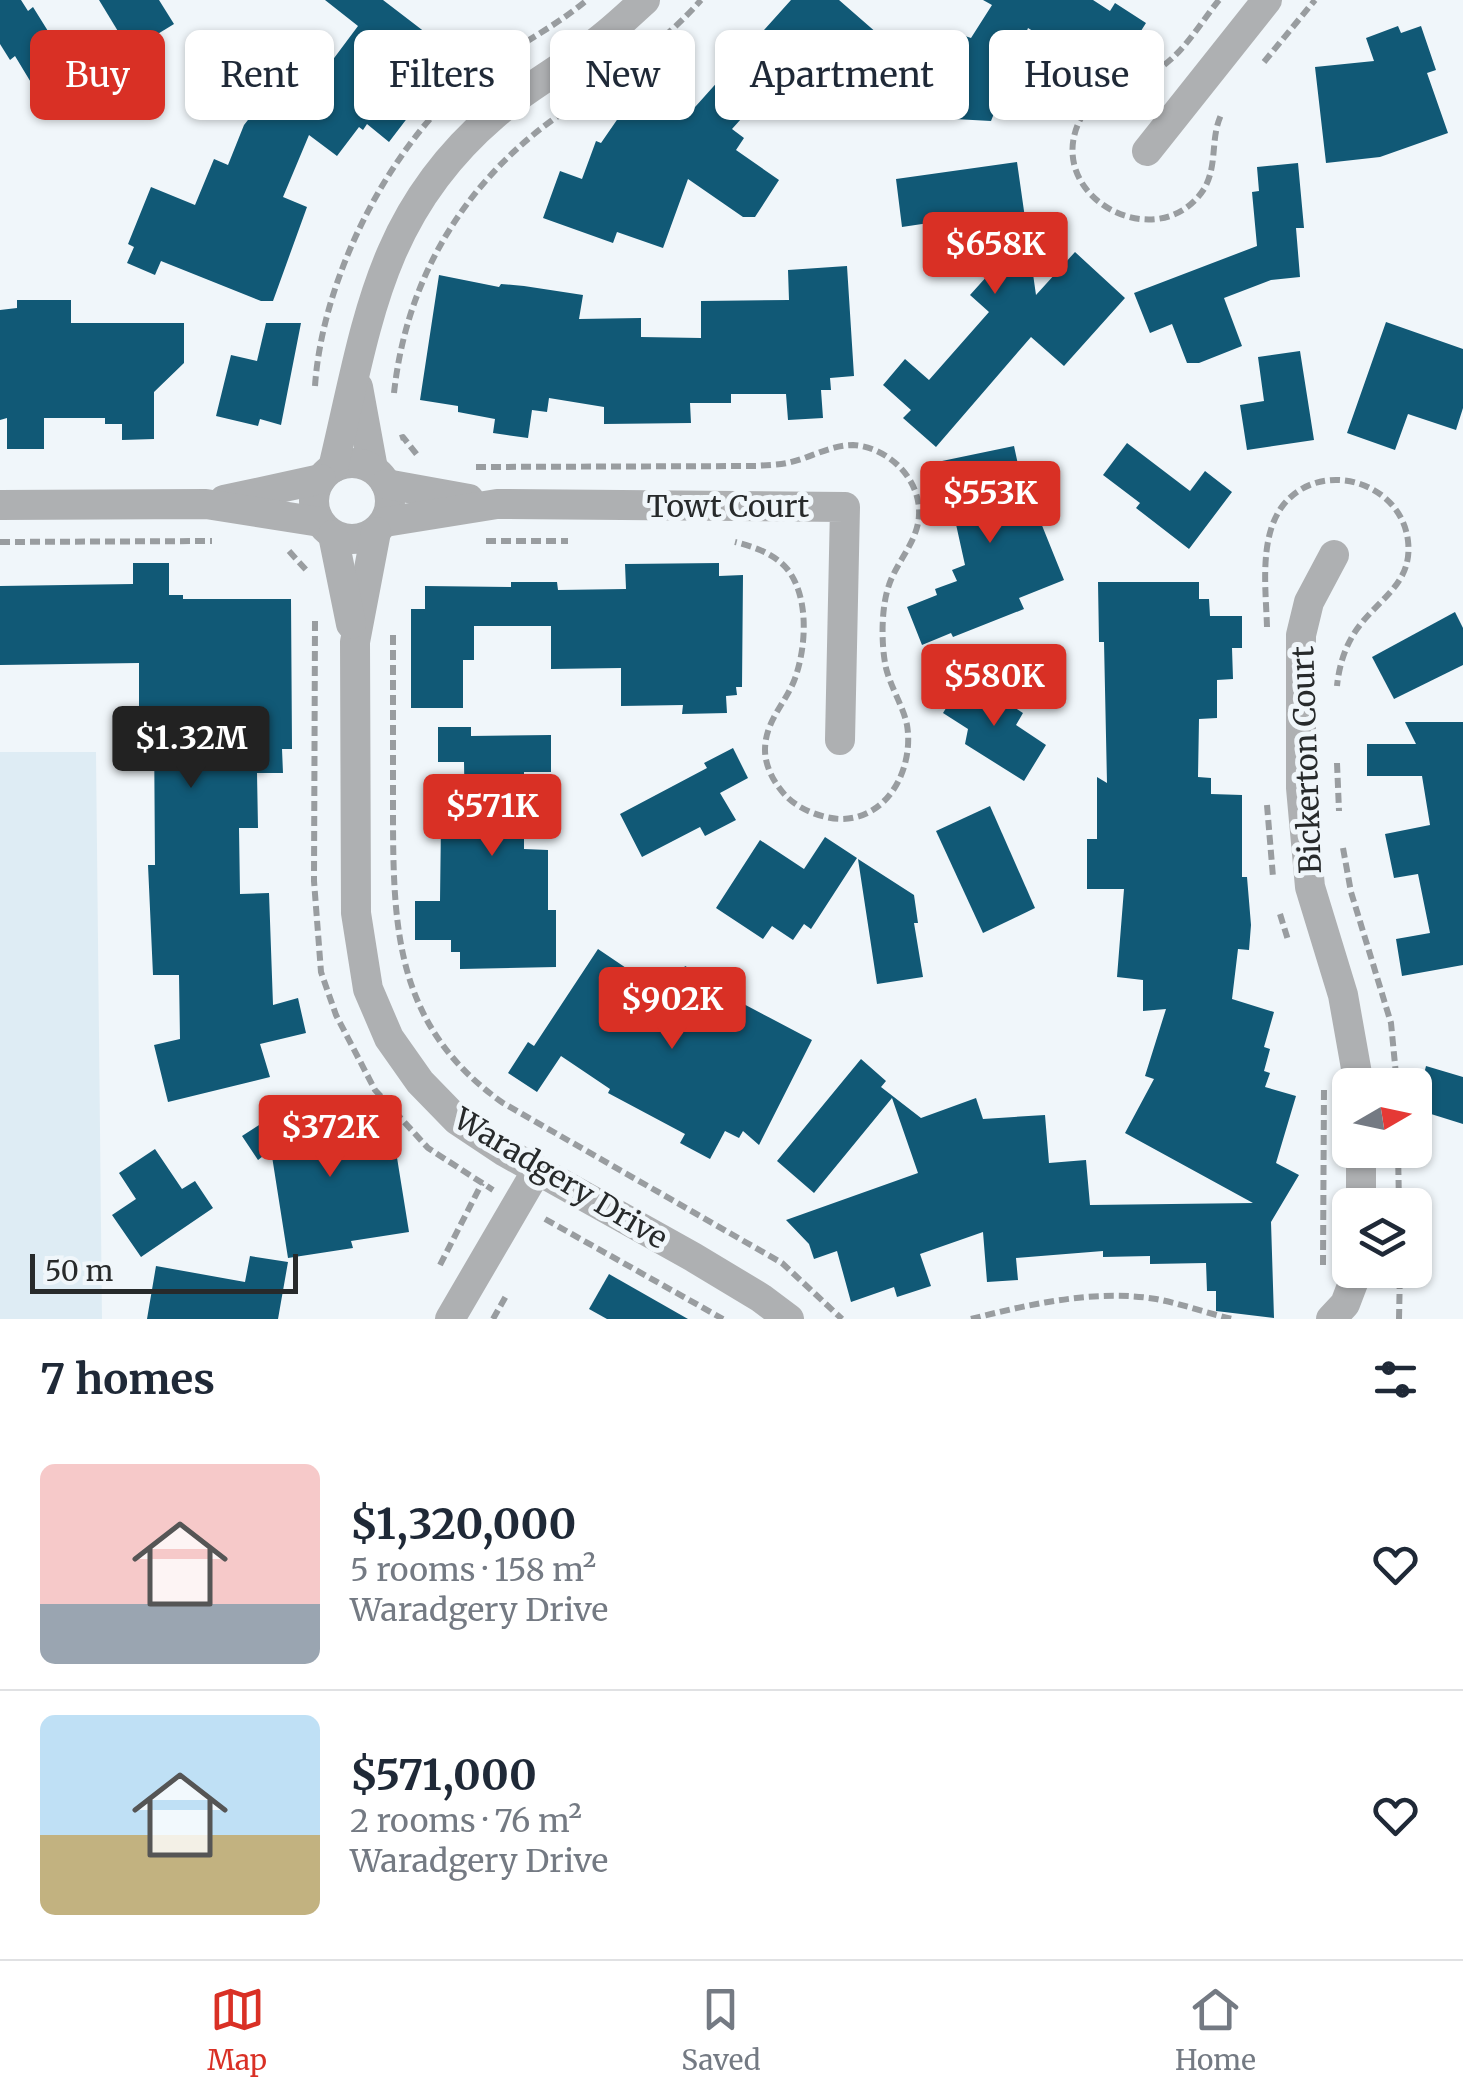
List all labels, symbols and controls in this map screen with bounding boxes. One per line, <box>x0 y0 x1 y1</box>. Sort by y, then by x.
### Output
chip: Buy <box>30 30 165 120</box>
chip: Rent <box>185 30 334 120</box>
chip: Filters <box>354 30 530 120</box>
chip: New <box>550 30 695 120</box>
chip: Apartment <box>715 30 969 120</box>
chip: House <box>989 30 1164 120</box>
pin: $658K <box>925 212 1065 297</box>
text: $658K <box>945 224 1045 264</box>
pin: $553K <box>920 461 1060 546</box>
text: $553K <box>942 473 1038 513</box>
street label: Towt Court <box>647 487 810 525</box>
pin: $580K <box>924 644 1064 729</box>
street label: Bickerton Court <box>1283 645 1329 875</box>
text: $580K <box>943 656 1045 696</box>
pin: $1.32M <box>110 706 272 791</box>
text: $1.32M <box>134 718 248 758</box>
pin: $571K <box>422 774 562 859</box>
text: $571K <box>445 786 539 826</box>
pin: $902K <box>602 967 742 1052</box>
text: $902K <box>621 979 723 1019</box>
north arrow <box>1332 1068 1432 1168</box>
map controls <box>1332 1068 1432 1288</box>
pin: $372K <box>260 1095 400 1180</box>
street label: Waradgery Drive <box>447 1099 675 1257</box>
text: $372K <box>281 1107 379 1147</box>
button: layers <box>1332 1188 1432 1288</box>
scale bar <box>30 1249 298 1294</box>
text: 50 m <box>45 1253 113 1289</box>
icon: filters <box>1368 1352 1423 1407</box>
text: 7 homes <box>40 1353 215 1405</box>
text: $1,320,000 <box>350 1498 576 1550</box>
icon: home <box>120 1504 240 1624</box>
icon: heart <box>1368 1537 1423 1592</box>
text: 5 rooms · 158 m² <box>350 1550 596 1590</box>
text: Waradgery Drive <box>350 1590 608 1630</box>
text: $571,000 <box>350 1749 537 1801</box>
icon: home <box>120 1755 240 1875</box>
icon: heart <box>1368 1788 1423 1843</box>
text: 2 rooms · 76 m² <box>350 1801 582 1841</box>
text: Waradgery Drive <box>350 1841 608 1881</box>
tab: Map <box>207 1982 267 2078</box>
tab: Saved <box>681 1982 761 2078</box>
tab: Home <box>1175 1982 1256 2078</box>

